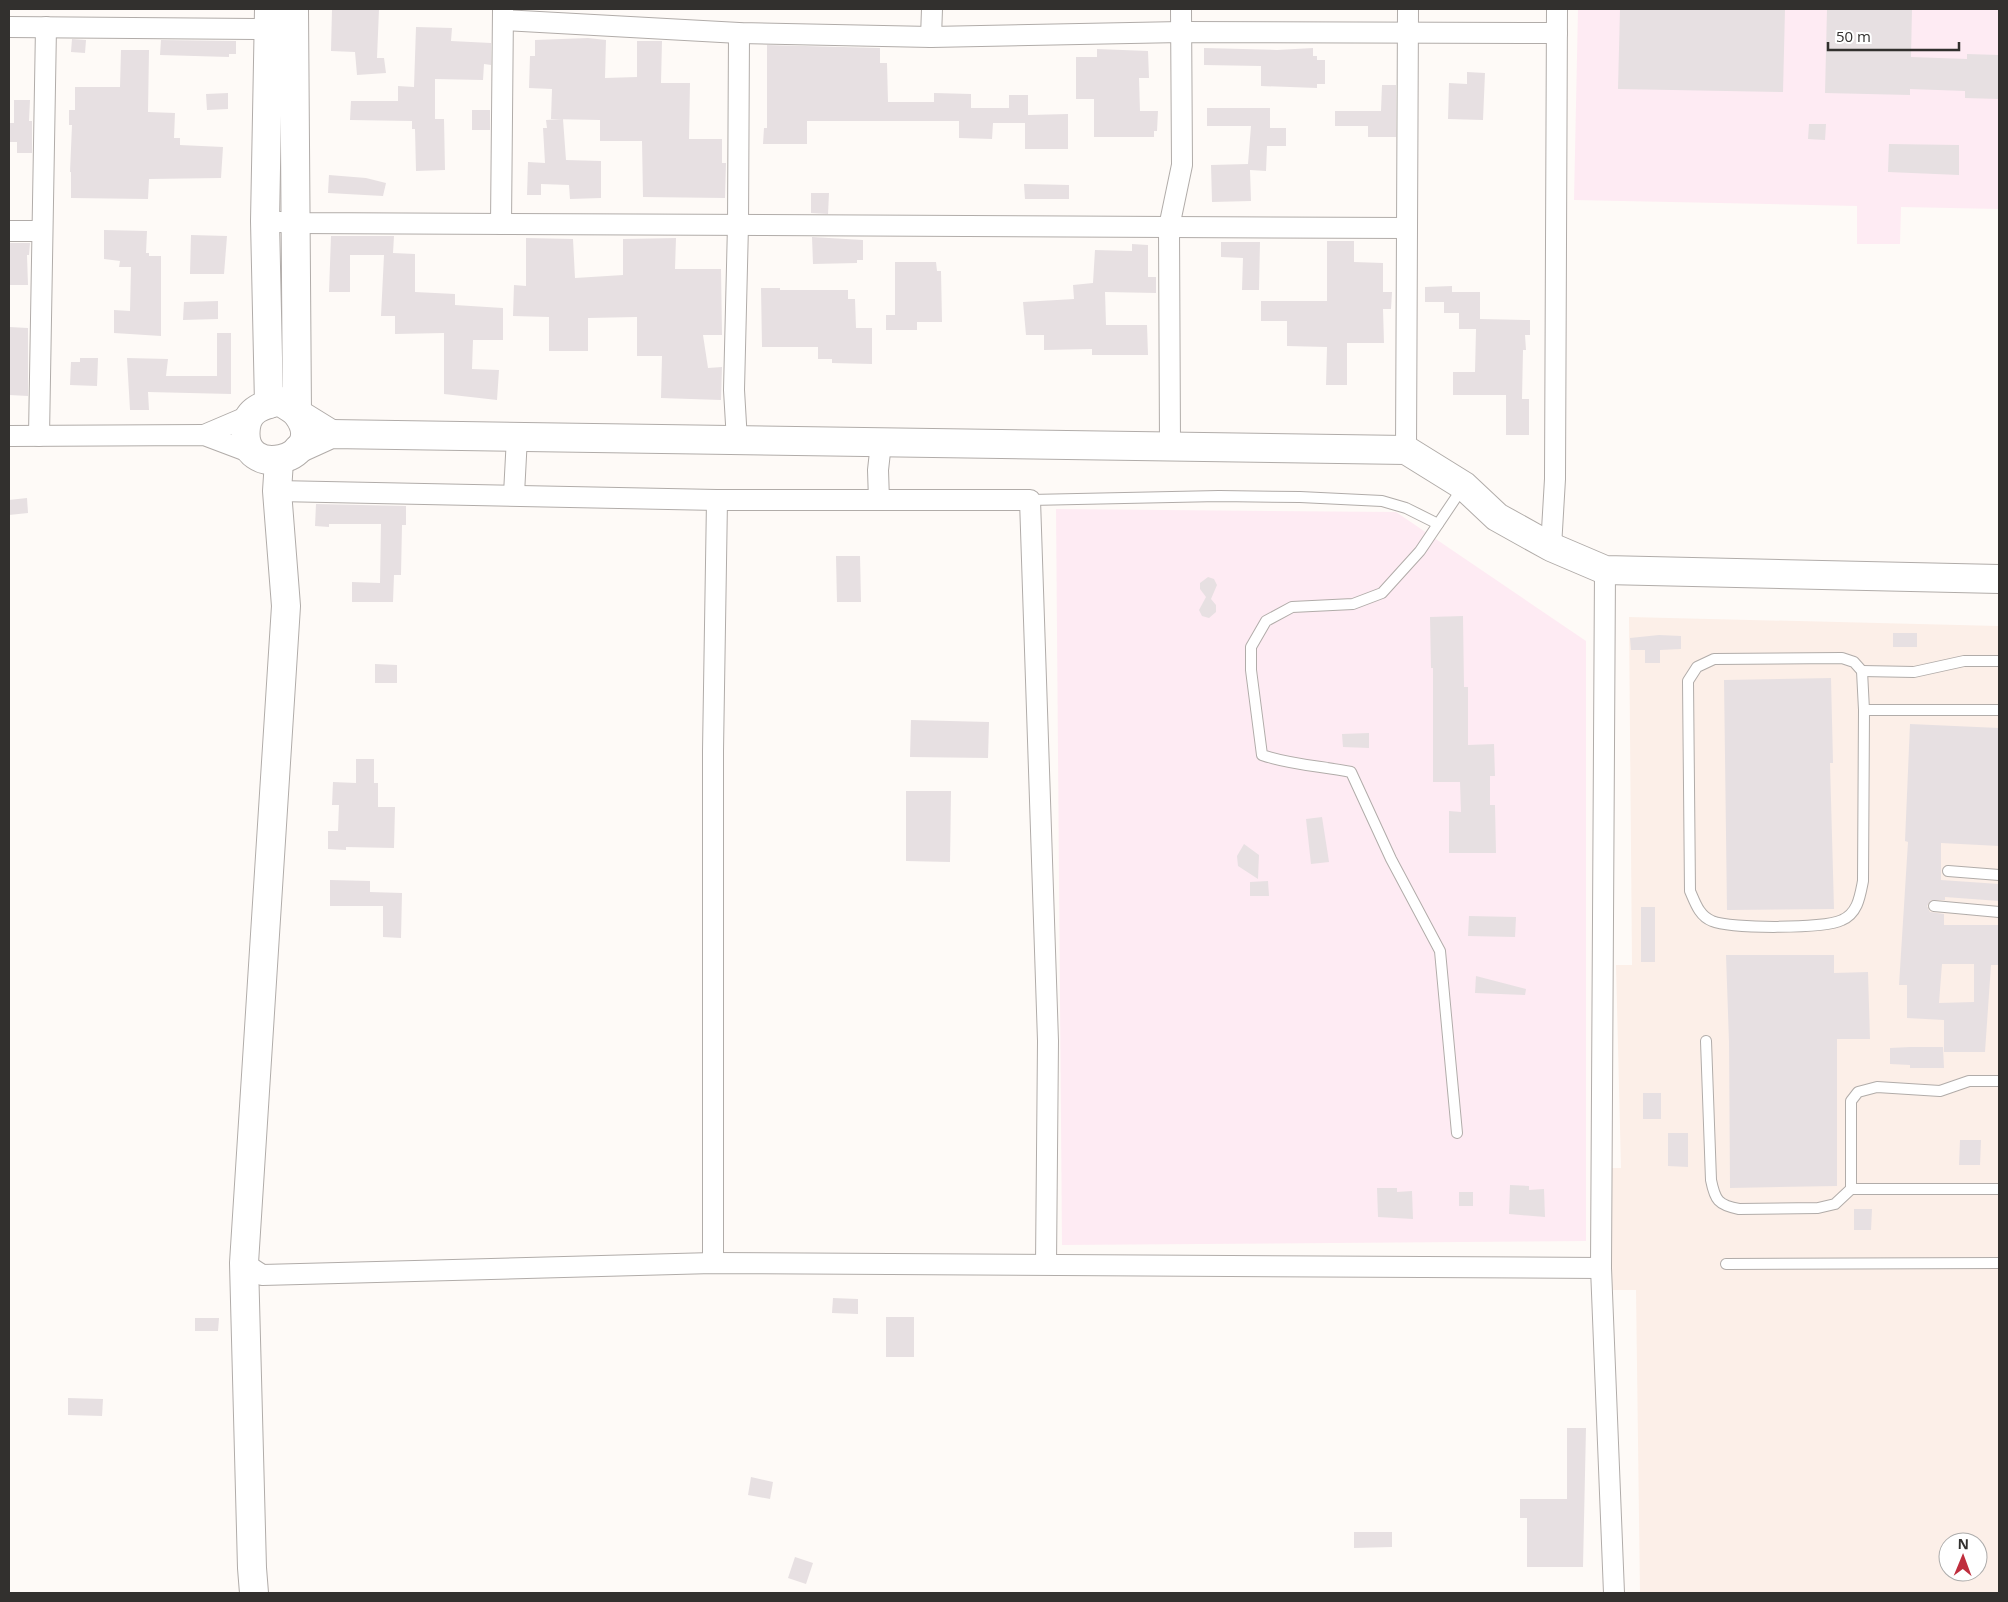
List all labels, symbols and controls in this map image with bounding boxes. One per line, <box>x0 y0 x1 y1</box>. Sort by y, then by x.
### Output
scale bar <box>1828 20 1959 52</box>
text: 50 m <box>1836 26 1871 46</box>
north arrow <box>1938 1532 1988 1582</box>
text: N <box>1957 1534 1969 1553</box>

